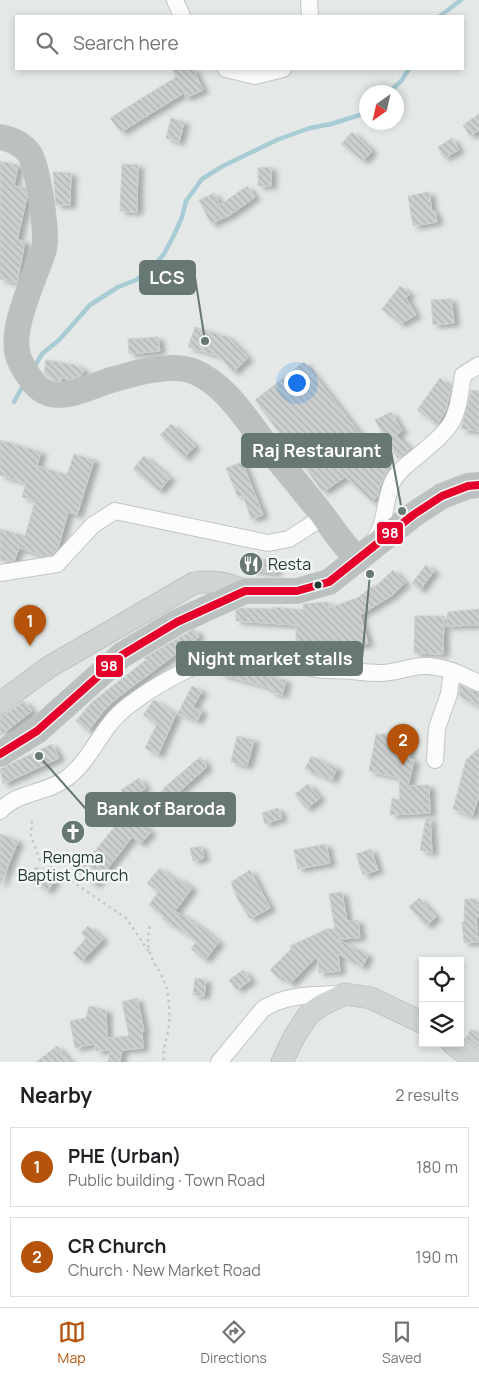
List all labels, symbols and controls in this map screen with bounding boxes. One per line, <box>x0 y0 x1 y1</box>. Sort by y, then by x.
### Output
search box <box>15 15 464 70</box>
icon: search <box>33 29 61 57</box>
text: Search here <box>73 30 179 56</box>
north arrow <box>359 85 404 130</box>
callout: LCS <box>140 261 195 294</box>
text: LCS <box>149 265 185 289</box>
your location <box>284 370 310 396</box>
callout: Raj Restaurant <box>242 434 391 467</box>
text: Raj Restaurant <box>252 438 382 462</box>
line badge: 98 <box>376 521 404 545</box>
text: 98 <box>381 523 399 542</box>
restaurant icon: Resta <box>238 551 264 577</box>
place label: Resta <box>268 553 311 575</box>
unlabelled marker <box>313 580 323 590</box>
pin: 1 <box>14 605 46 646</box>
callout: Night market stalls <box>177 642 362 675</box>
text: Night market stalls <box>188 646 353 670</box>
line badge: 98 <box>95 654 124 678</box>
text: 98 <box>100 656 118 675</box>
pin: 2 <box>387 724 419 765</box>
callout: Bank of Baroda <box>86 793 235 826</box>
text: Bank of Baroda <box>96 796 226 820</box>
church icon: Rengma Baptist Church <box>60 819 86 845</box>
place label: Rengma Baptist Church <box>18 846 128 886</box>
map controls <box>419 957 464 1047</box>
button: locate <box>419 957 464 1002</box>
button: layers <box>419 1002 464 1047</box>
text: Nearby <box>20 1081 92 1109</box>
text: 2 results <box>395 1084 459 1106</box>
text: PHE (Urban) <box>68 1143 181 1169</box>
text: 1 <box>33 1156 41 1178</box>
text: 180 m <box>416 1156 458 1178</box>
text: Public building · Town Road <box>68 1169 265 1191</box>
text: CR Church <box>68 1233 166 1259</box>
text: 2 <box>32 1246 42 1268</box>
text: 190 m <box>415 1246 458 1268</box>
text: Church · New Market Road <box>68 1259 261 1281</box>
tab: Map <box>58 1318 86 1367</box>
tab: Directions <box>201 1318 267 1367</box>
tab: Saved <box>382 1318 421 1367</box>

